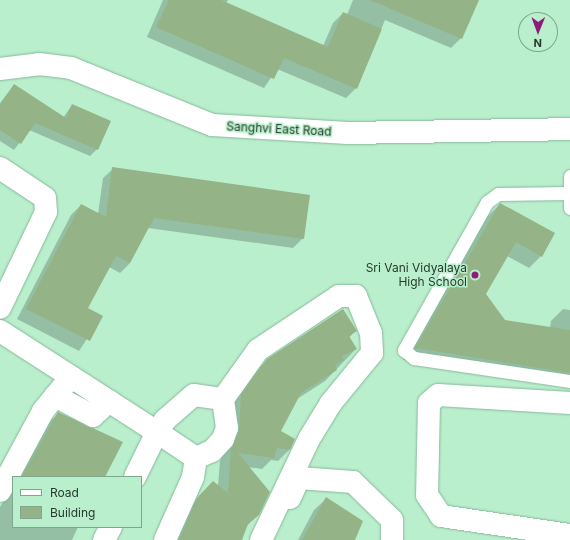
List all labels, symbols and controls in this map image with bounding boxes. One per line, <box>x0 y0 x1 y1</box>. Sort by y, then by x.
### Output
north arrow <box>518 12 558 52</box>
text: N <box>533 36 542 50</box>
street label: Sanghvi East Road <box>226 119 332 139</box>
place label: Sri Vani Vidyalaya High School <box>366 261 467 289</box>
marker: Sri Vani Vidyalaya High School <box>470 270 480 280</box>
legend <box>12 476 142 528</box>
text: Road <box>50 485 79 500</box>
text: Building <box>50 505 95 520</box>

